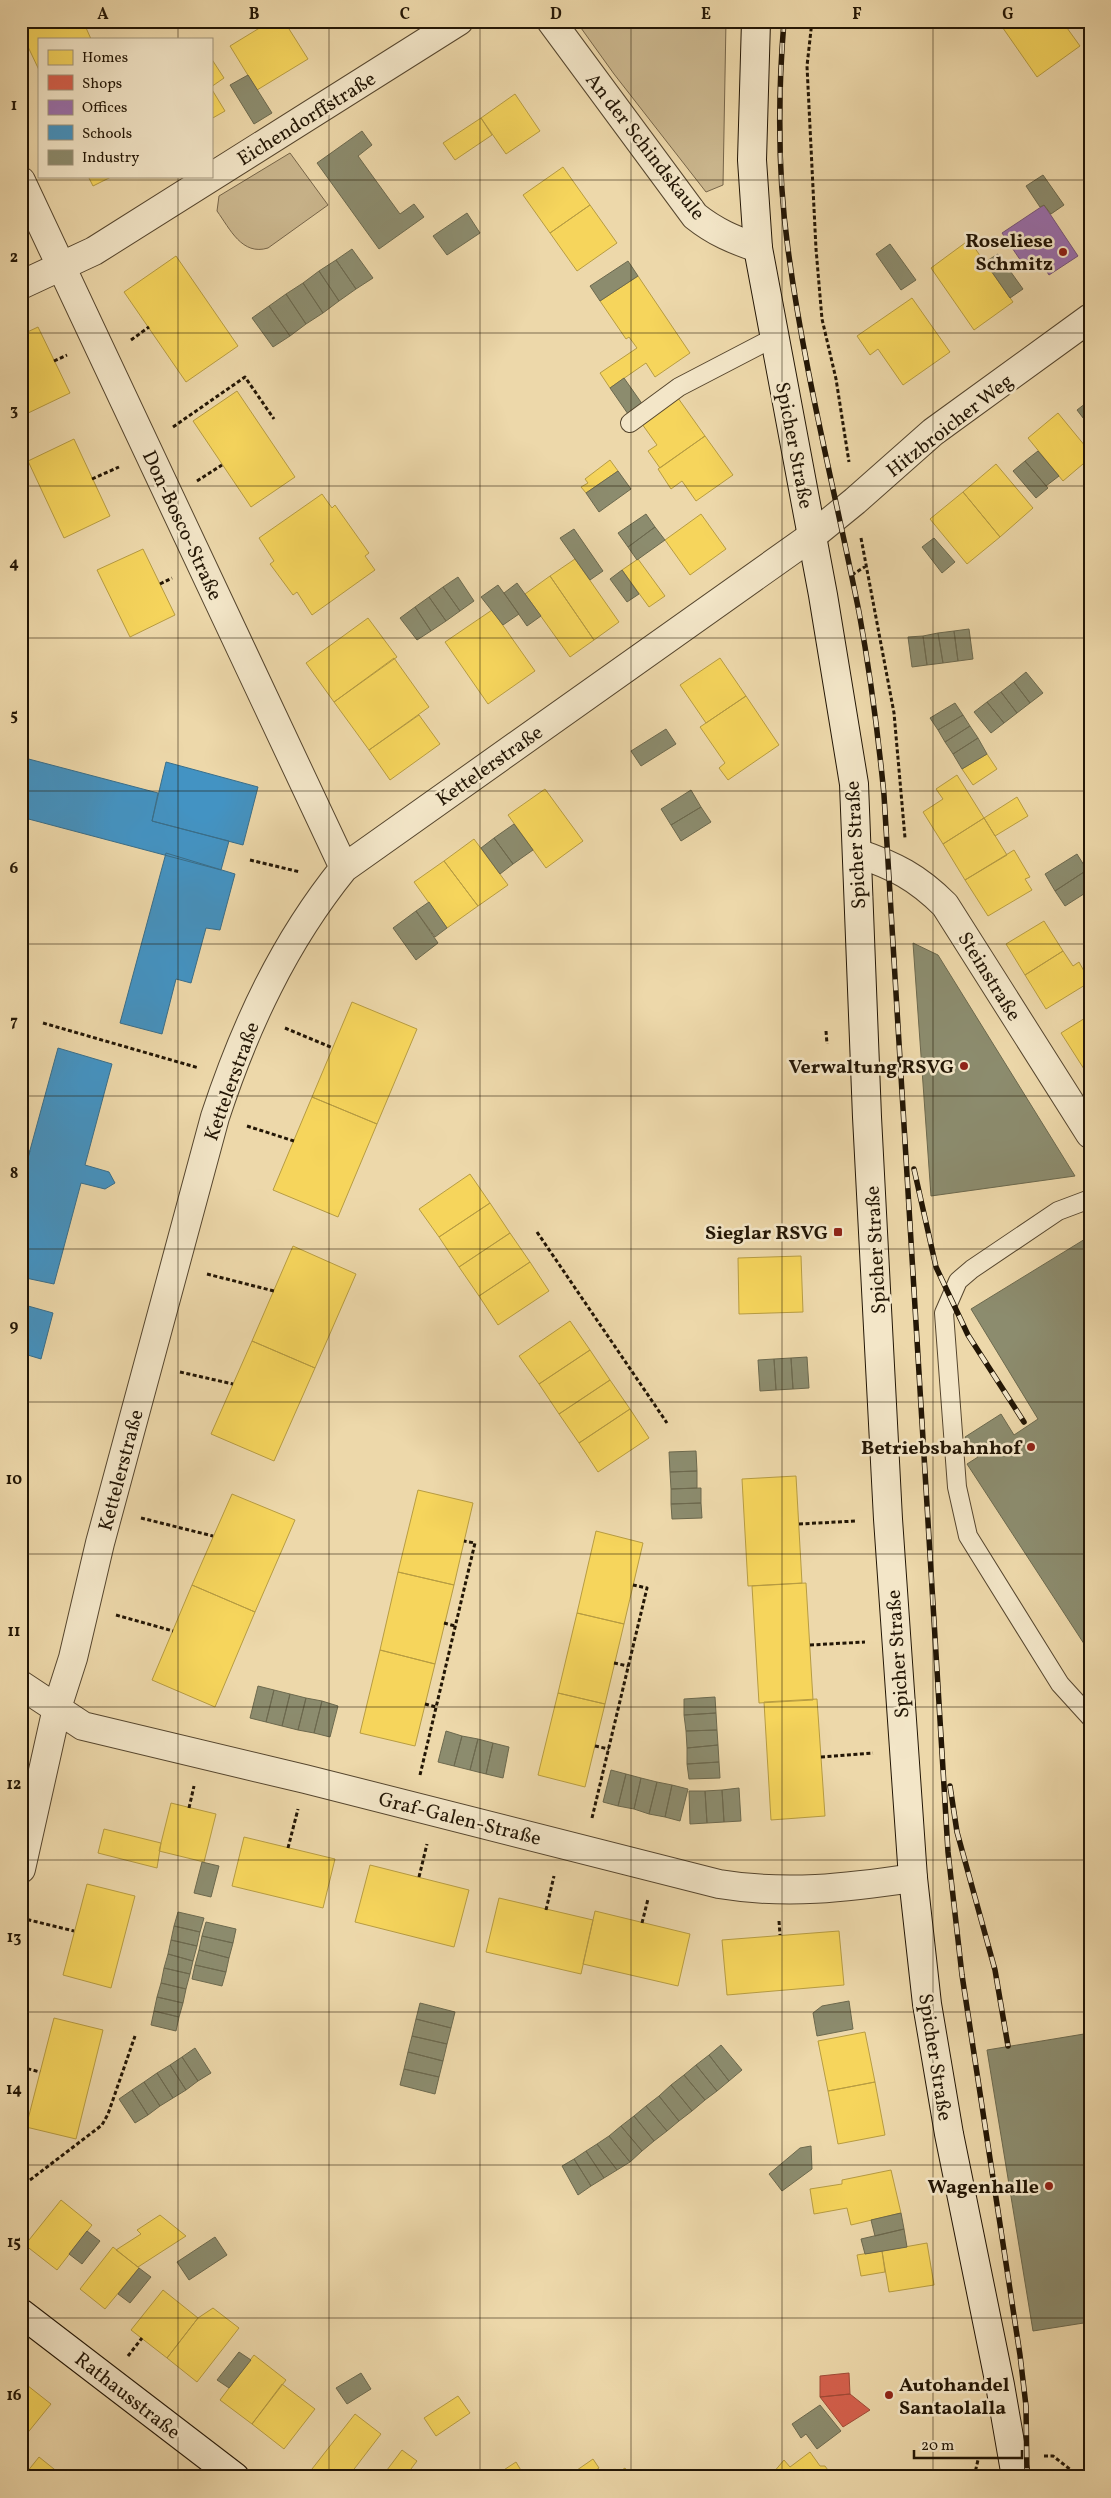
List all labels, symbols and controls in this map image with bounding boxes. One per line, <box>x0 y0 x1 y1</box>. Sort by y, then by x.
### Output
text: A <box>97 4 109 26</box>
text: B <box>249 4 260 26</box>
text: C <box>400 4 410 26</box>
text: D <box>550 4 562 26</box>
text: E <box>701 4 711 26</box>
text: F <box>852 4 862 26</box>
text: G <box>1002 4 1014 26</box>
legend <box>38 38 212 178</box>
text: Homes <box>82 48 128 69</box>
street label: Eichendorffstraße <box>232 66 382 174</box>
street label: An der Schindskaule <box>578 68 711 227</box>
text: Shops <box>82 74 122 95</box>
text: 1 <box>11 95 17 117</box>
text: Offices <box>82 98 127 119</box>
text: Schools <box>82 124 132 145</box>
text: Industry <box>82 148 139 169</box>
place label: Roseliese Schmitz <box>965 228 1053 279</box>
marker: Roseliese Schmitz <box>1057 246 1069 258</box>
text: 2 <box>10 247 18 269</box>
street label: Hitzbroicher Weg <box>881 368 1019 485</box>
street label: Spicher Straße <box>767 380 819 511</box>
text: 3 <box>10 400 18 422</box>
street label: Don-Bosco-Straße <box>134 446 228 605</box>
text: 4 <box>9 553 19 575</box>
text: 5 <box>10 705 18 727</box>
street label: Kettelerstraße <box>431 719 549 814</box>
street label: Spicher Straße <box>840 780 874 910</box>
text: 6 <box>10 858 19 880</box>
street label: Steinstraße <box>950 927 1027 1027</box>
text: 7 <box>10 1011 18 1033</box>
street label: Kettelerstraße <box>198 1018 267 1145</box>
place label: Verwaltung RSVG <box>789 1054 954 1082</box>
marker: Verwaltung RSVG <box>958 1060 970 1072</box>
text: 8 <box>10 1163 18 1185</box>
street label: Spicher Straße <box>860 1185 894 1315</box>
place label: Sieglar RSVG <box>705 1220 828 1248</box>
marker: Sieglar RSVG <box>832 1226 844 1238</box>
text: 9 <box>10 1316 19 1338</box>
street label: Kettelerstraße <box>92 1407 152 1534</box>
place label: Betriebsbahnhof <box>861 1435 1023 1463</box>
marker: Betriebsbahnhof <box>1025 1441 1037 1453</box>
text: 10 <box>6 1469 22 1491</box>
street label: Spicher Straße <box>881 1589 917 1719</box>
text: 11 <box>8 1621 20 1643</box>
text: 12 <box>7 1774 21 1796</box>
street label: Graf-Galen-Straße <box>375 1786 544 1854</box>
text: 13 <box>7 1927 21 1949</box>
street label: Spicher Straße <box>910 1992 958 2123</box>
text: 14 <box>6 2079 22 2101</box>
place label: Wagenhalle <box>928 2174 1039 2202</box>
marker: Wagenhalle <box>1043 2180 1055 2192</box>
text: 15 <box>7 2232 21 2254</box>
street label: Rathausstraße <box>68 2346 186 2447</box>
place label: Autohandel Santaolalla <box>899 2372 1010 2423</box>
text: 16 <box>6 2385 22 2407</box>
marker: Autohandel Santaolalla <box>883 2389 895 2401</box>
scale bar <box>914 2428 1021 2460</box>
text: 20 m <box>921 2436 954 2457</box>

